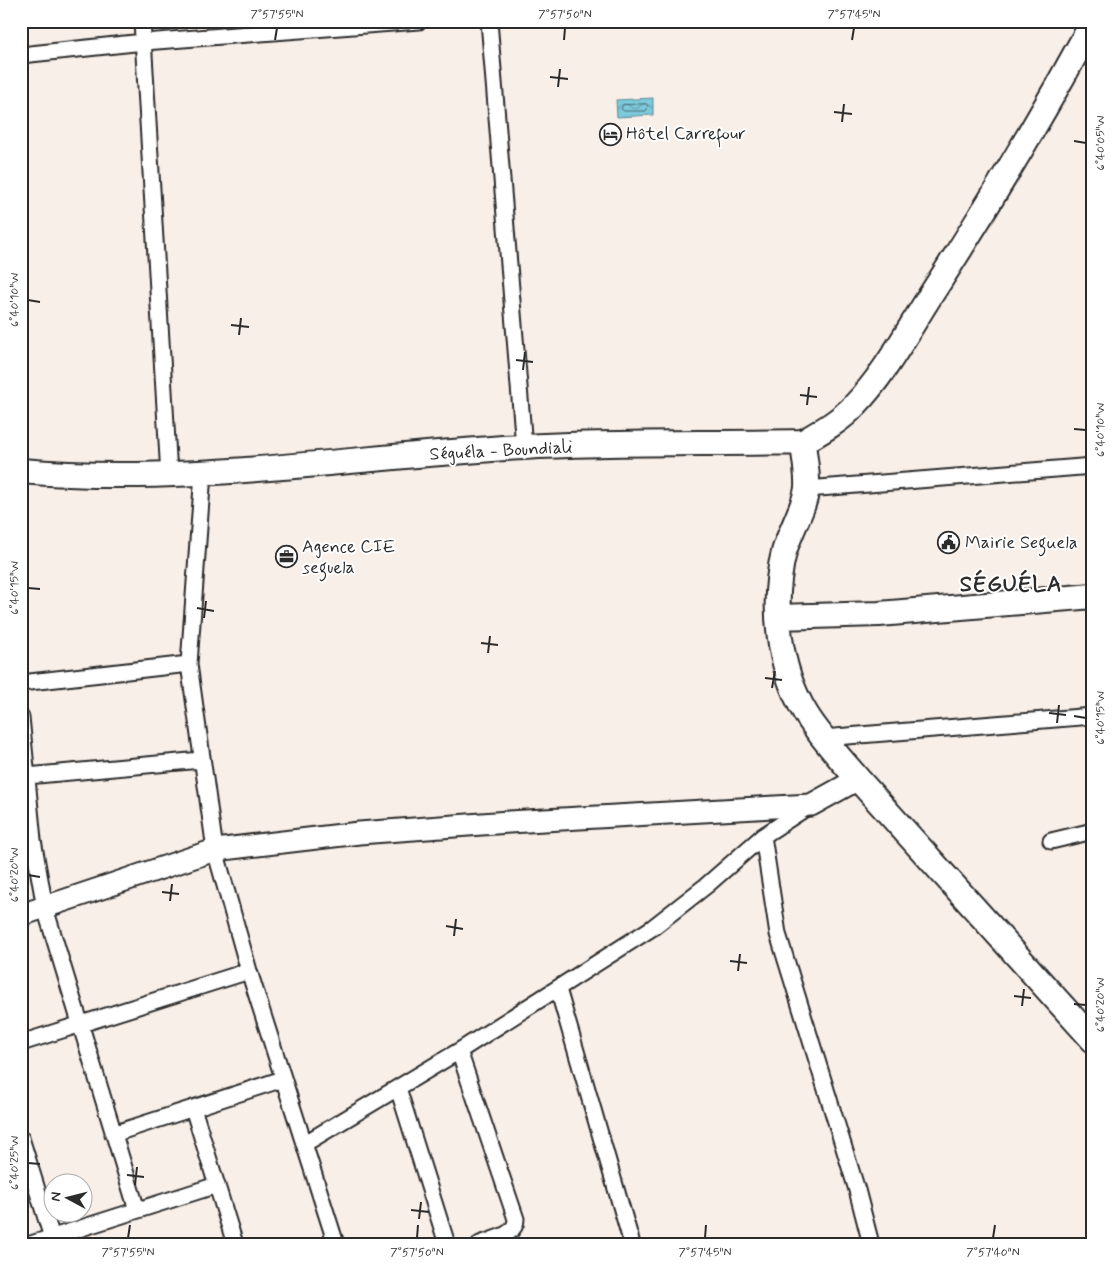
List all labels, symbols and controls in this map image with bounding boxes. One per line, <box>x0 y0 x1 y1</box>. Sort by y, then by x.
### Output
text: 7°57'55"N <box>250 7 304 23</box>
text: 7°57'50"N <box>538 7 592 23</box>
text: 7°57'45"N <box>828 7 880 23</box>
text: 6°40'05"W <box>1093 115 1109 170</box>
hotel icon: Hôtel Carrefour <box>598 122 622 146</box>
place label: Hôtel Carrefour <box>626 122 746 148</box>
text: 6°40'10"W <box>7 273 23 327</box>
text: 6°40'10"W <box>1093 403 1109 457</box>
street label: Séguéla - Boundiali <box>429 435 573 467</box>
public building icon: Mairie Seguela <box>937 531 961 555</box>
place label: Mairie Seguela <box>965 531 1078 557</box>
place label: Agence CIE seguela <box>302 535 396 582</box>
office icon: Agence CIE seguela <box>274 545 298 569</box>
text: 6°40'15"W <box>7 561 23 615</box>
district label: SÉGUÉLA <box>960 569 1062 599</box>
text: 6°40'15"W <box>1093 691 1109 745</box>
text: 6°40'20"W <box>7 848 23 902</box>
text: 6°40'20"W <box>1093 978 1109 1032</box>
text: 6°40'25"W <box>7 1136 23 1190</box>
north arrow <box>42 1172 92 1222</box>
text: N <box>47 1191 66 1202</box>
text: 7°57'55"N <box>101 1245 155 1261</box>
text: 7°57'50"N <box>390 1245 444 1261</box>
text: 7°57'45"N <box>679 1245 731 1261</box>
text: 7°57'40"N <box>966 1245 1020 1261</box>

